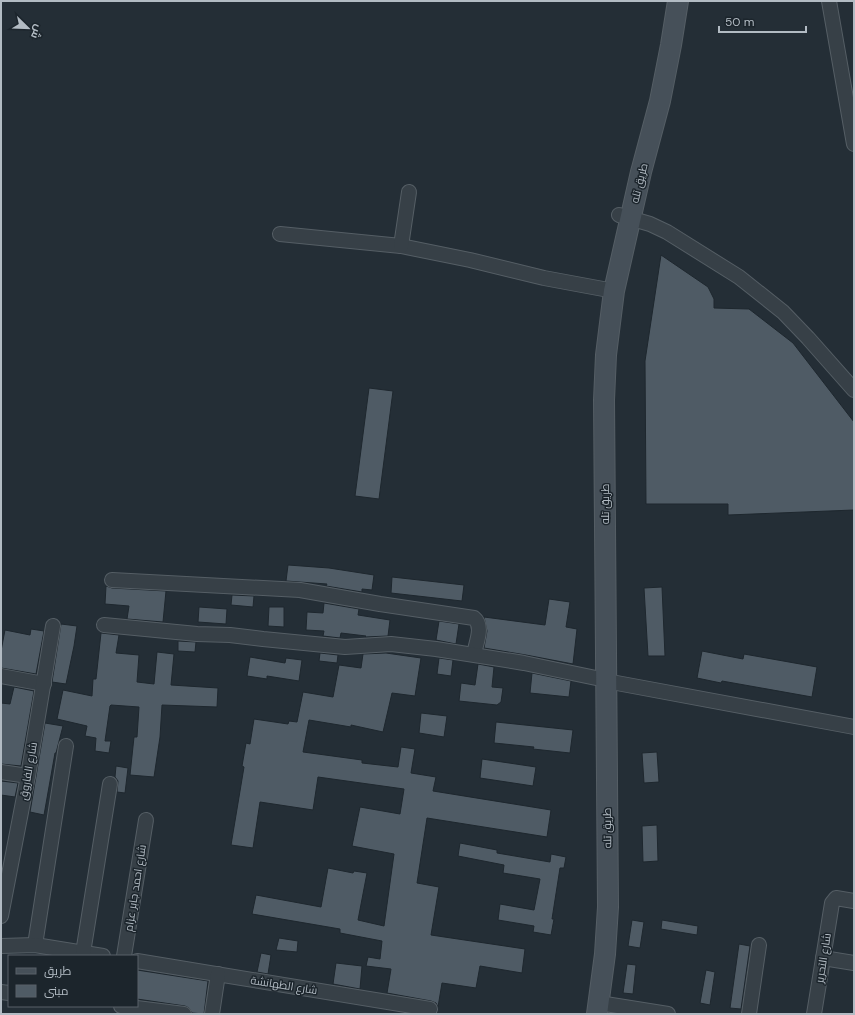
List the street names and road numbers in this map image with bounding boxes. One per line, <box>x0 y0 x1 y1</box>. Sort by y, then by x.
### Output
street label: طريق تله <box>627 162 651 204</box>
street label: طريق تله <box>598 484 612 524</box>
street label: شارع الفاروق <box>16 741 41 801</box>
street label: طريق تله <box>600 808 614 848</box>
street label: شارع احمد جابر عزام <box>121 844 150 933</box>
street label: شارع التحرير <box>812 932 835 985</box>
street label: شارع الطهانشة <box>249 973 319 998</box>

